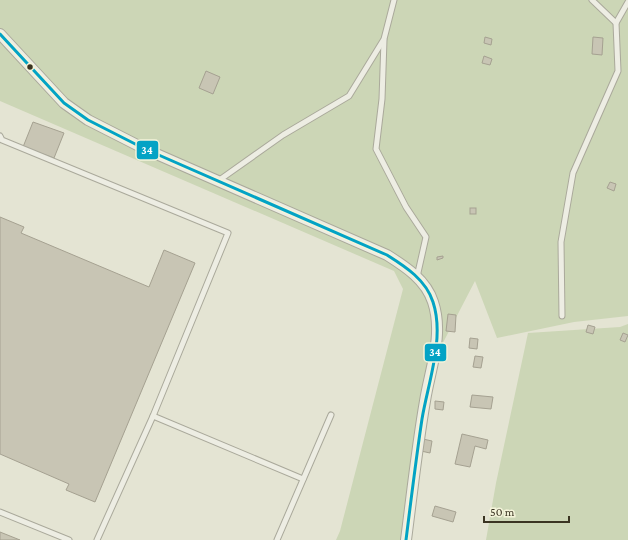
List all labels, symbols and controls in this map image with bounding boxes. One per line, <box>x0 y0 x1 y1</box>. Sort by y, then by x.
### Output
unlabelled marker <box>25 62 35 72</box>
line badge: 34 <box>136 140 159 160</box>
text: 34 <box>141 144 153 156</box>
line badge: 34 <box>424 343 447 362</box>
text: 34 <box>429 346 441 358</box>
scale bar <box>484 498 569 524</box>
text: 50 m <box>490 505 515 519</box>

